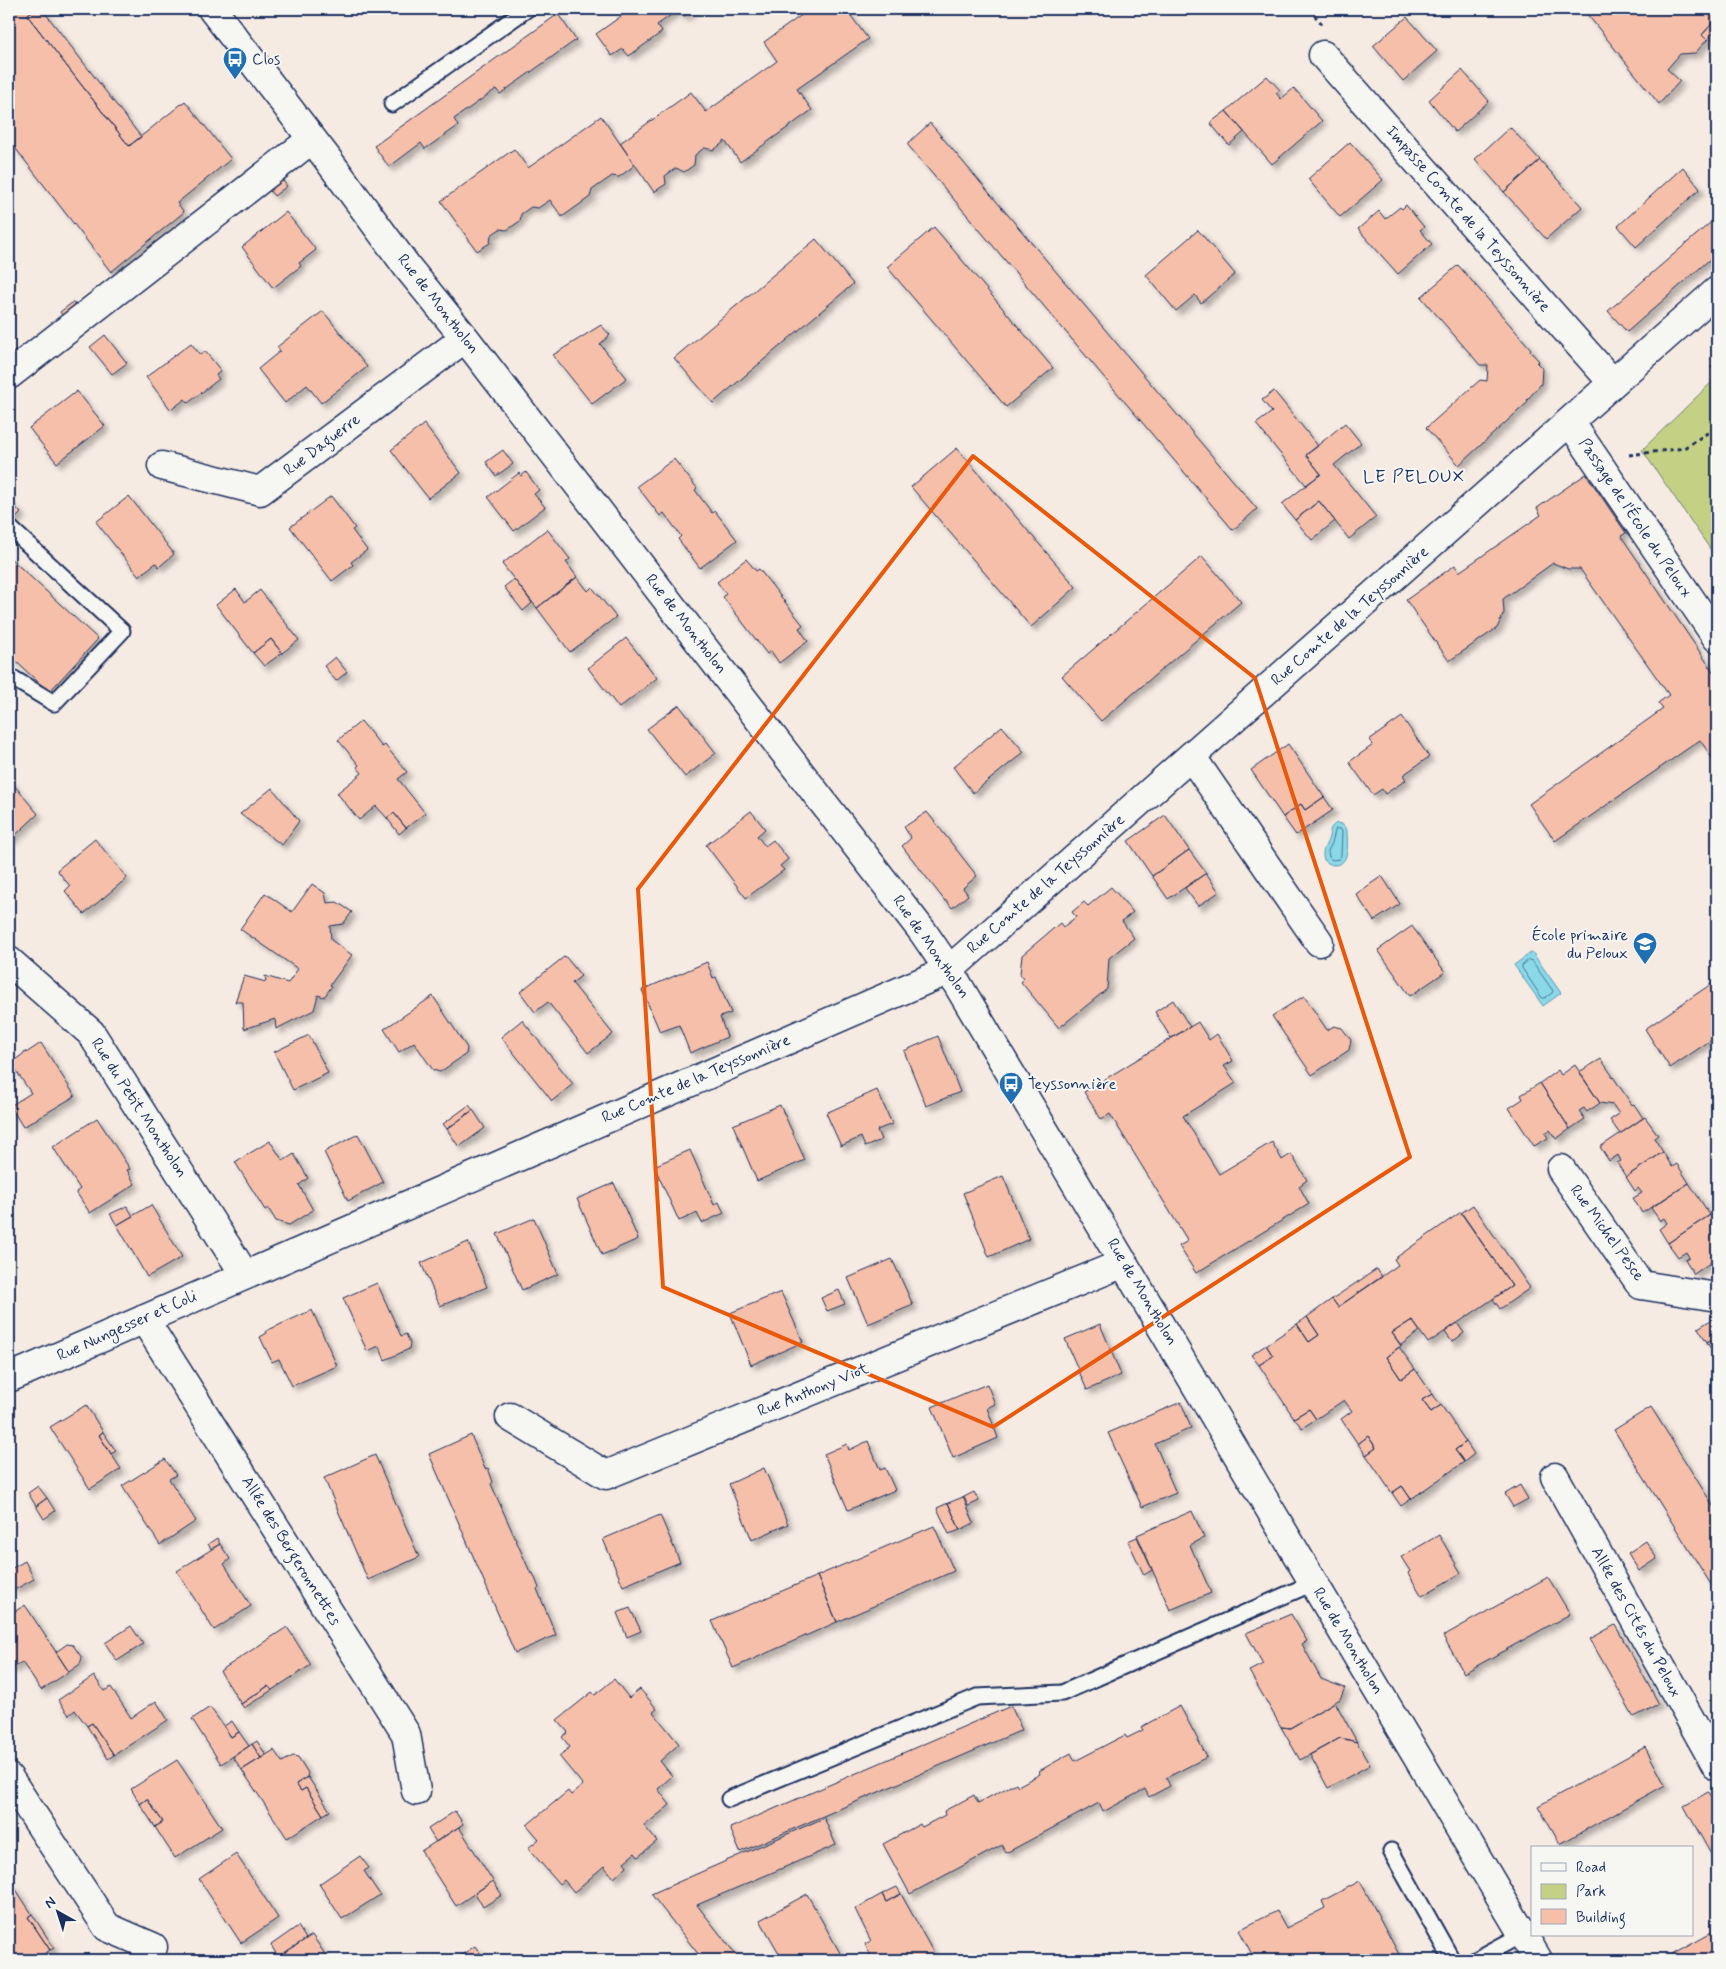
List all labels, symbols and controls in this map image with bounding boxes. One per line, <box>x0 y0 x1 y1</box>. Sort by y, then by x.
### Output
bus stop icon: Clos <box>222 46 248 80</box>
place label: Clos <box>252 49 280 70</box>
street label: Impasse Comte de la Teyssonnière <box>1381 121 1555 317</box>
street label: Rue de Montholon <box>392 250 484 358</box>
street label: Rue Daguerre <box>279 409 366 482</box>
street label: Passage de l'École du Peloux <box>1574 434 1696 602</box>
district label: LE PELOUX <box>1363 465 1465 489</box>
street label: Rue Comte de la Teyssonnière <box>1267 541 1434 690</box>
street label: Rue de Montholon <box>640 570 732 678</box>
street label: Rue Comte de la Teyssonnière <box>963 809 1130 958</box>
street label: Rue de Montholon <box>888 891 974 1003</box>
place label: École primaire du Peloux <box>1532 925 1628 964</box>
school or university icon: École primaire du Peloux <box>1632 931 1658 965</box>
street label: Rue Comte de la Teyssonnière <box>599 1030 794 1128</box>
street label: Rue du Petit Montholon <box>86 1034 192 1182</box>
bus stop icon: Teyssonnière <box>998 1071 1024 1105</box>
place label: Teyssonnière <box>1028 1074 1116 1095</box>
street label: Rue Michel Pesce <box>1565 1181 1649 1286</box>
street label: Rue de Montholon <box>1102 1235 1182 1349</box>
street label: Rue Nungesser et Coli <box>54 1286 201 1367</box>
street label: Rue Anthony Viot <box>754 1358 872 1422</box>
street label: Allée des Bergeronnettes <box>236 1472 346 1630</box>
street label: Allée des Cités du Peloux <box>1586 1543 1686 1701</box>
street label: Rue de Montholon <box>1308 1584 1388 1698</box>
legend <box>1531 1846 1694 1936</box>
text: Road <box>1576 1858 1606 1878</box>
text: Park <box>1576 1882 1606 1902</box>
north arrow <box>32 1886 82 1936</box>
text: N <box>41 1893 60 1913</box>
text: Building <box>1576 1908 1626 1929</box>

